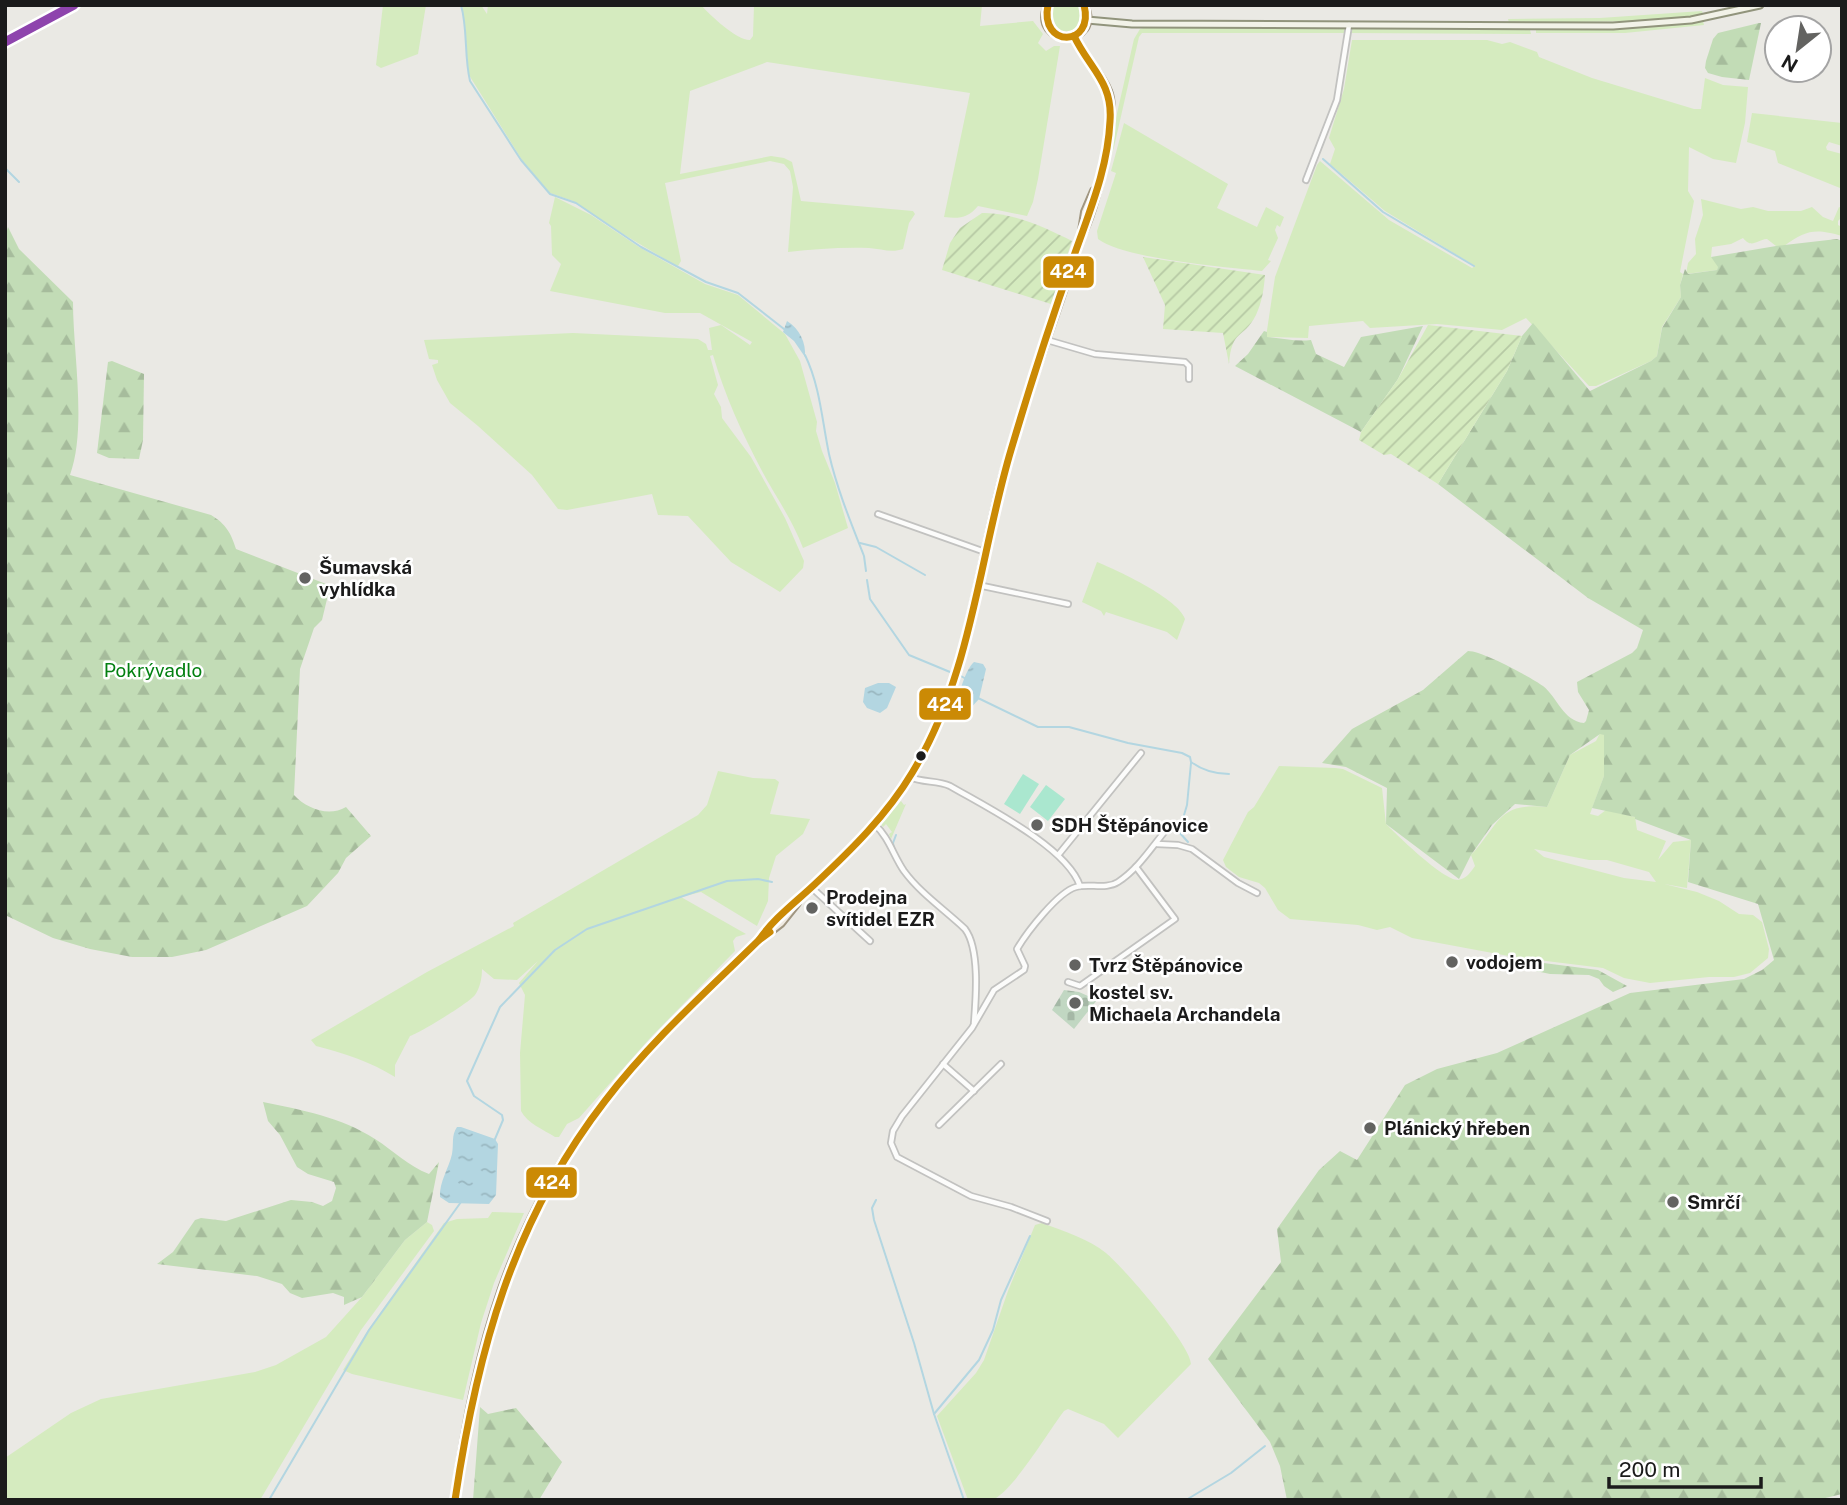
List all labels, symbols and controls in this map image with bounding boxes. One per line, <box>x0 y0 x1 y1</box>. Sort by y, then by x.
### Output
north arrow <box>1763 14 1833 84</box>
text: N <box>1778 50 1801 77</box>
line badge: 424 <box>1042 255 1095 289</box>
text: 424 <box>1050 260 1087 282</box>
place label: Šumavská vyhlídka <box>319 556 412 600</box>
marker: Šumavská vyhlídka <box>297 570 313 586</box>
park label: Pokrývadlo <box>104 659 202 681</box>
line badge: 424 <box>918 687 972 721</box>
text: 424 <box>927 693 964 715</box>
unlabelled marker <box>914 749 928 763</box>
place label: SDH Štěpánovice <box>1051 814 1208 836</box>
marker: SDH Štěpánovice <box>1029 817 1045 833</box>
place label: Prodejna svítidel EZR <box>826 886 935 930</box>
marker: Prodejna svítidel EZR <box>804 900 820 916</box>
place label: vodojem <box>1466 951 1542 973</box>
place label: Tvrz Štěpánovice <box>1089 954 1243 976</box>
marker: vodojem <box>1444 954 1460 970</box>
marker: Tvrz Štěpánovice <box>1067 957 1083 973</box>
place label: kostel sv. Michaela Archandela <box>1089 981 1281 1025</box>
marker: kostel sv. Michaela Archandela <box>1067 995 1083 1011</box>
place label: Plánický hřeben <box>1384 1117 1530 1139</box>
marker: Plánický hřeben <box>1362 1120 1378 1136</box>
line badge: 424 <box>525 1166 578 1199</box>
text: 424 <box>534 1171 571 1193</box>
place label: Smrčí <box>1687 1191 1741 1213</box>
marker: Smrčí <box>1665 1194 1681 1210</box>
scale bar <box>1609 1446 1761 1490</box>
text: 200 m <box>1619 1457 1680 1482</box>

